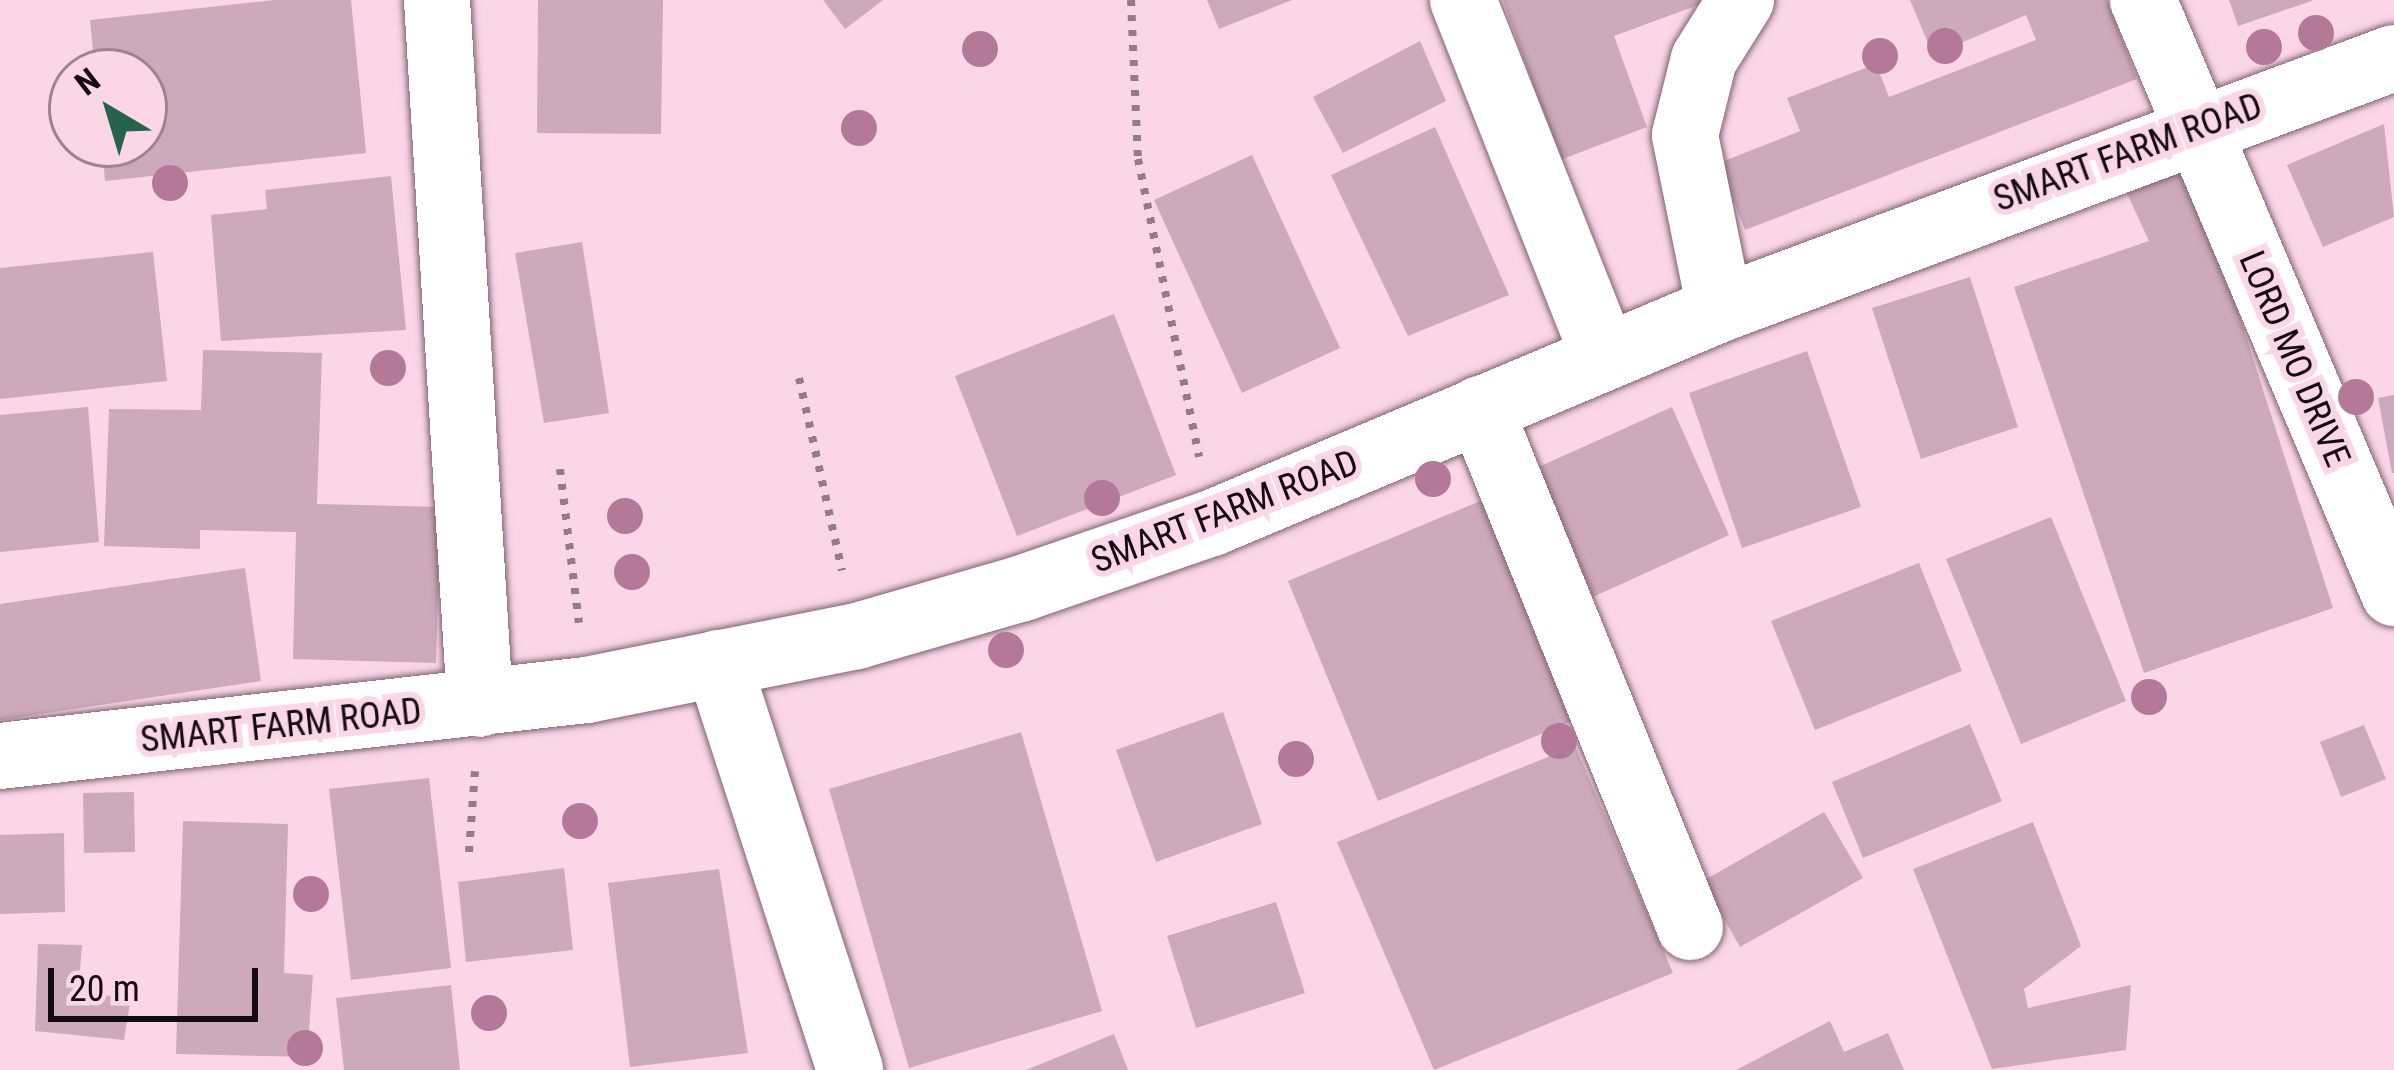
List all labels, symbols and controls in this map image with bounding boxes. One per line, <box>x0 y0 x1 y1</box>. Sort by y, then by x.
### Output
north arrow <box>48 48 168 168</box>
text: N <box>67 60 107 103</box>
street label: SMART FARM ROAD <box>1988 84 2268 222</box>
street label: LORD MO DRIVE <box>2229 245 2359 473</box>
street label: SMART FARM ROAD <box>1085 441 1365 583</box>
street label: SMART FARM ROAD <box>138 690 424 762</box>
scale bar <box>54 944 264 1018</box>
text: 20 m <box>69 968 140 1010</box>

